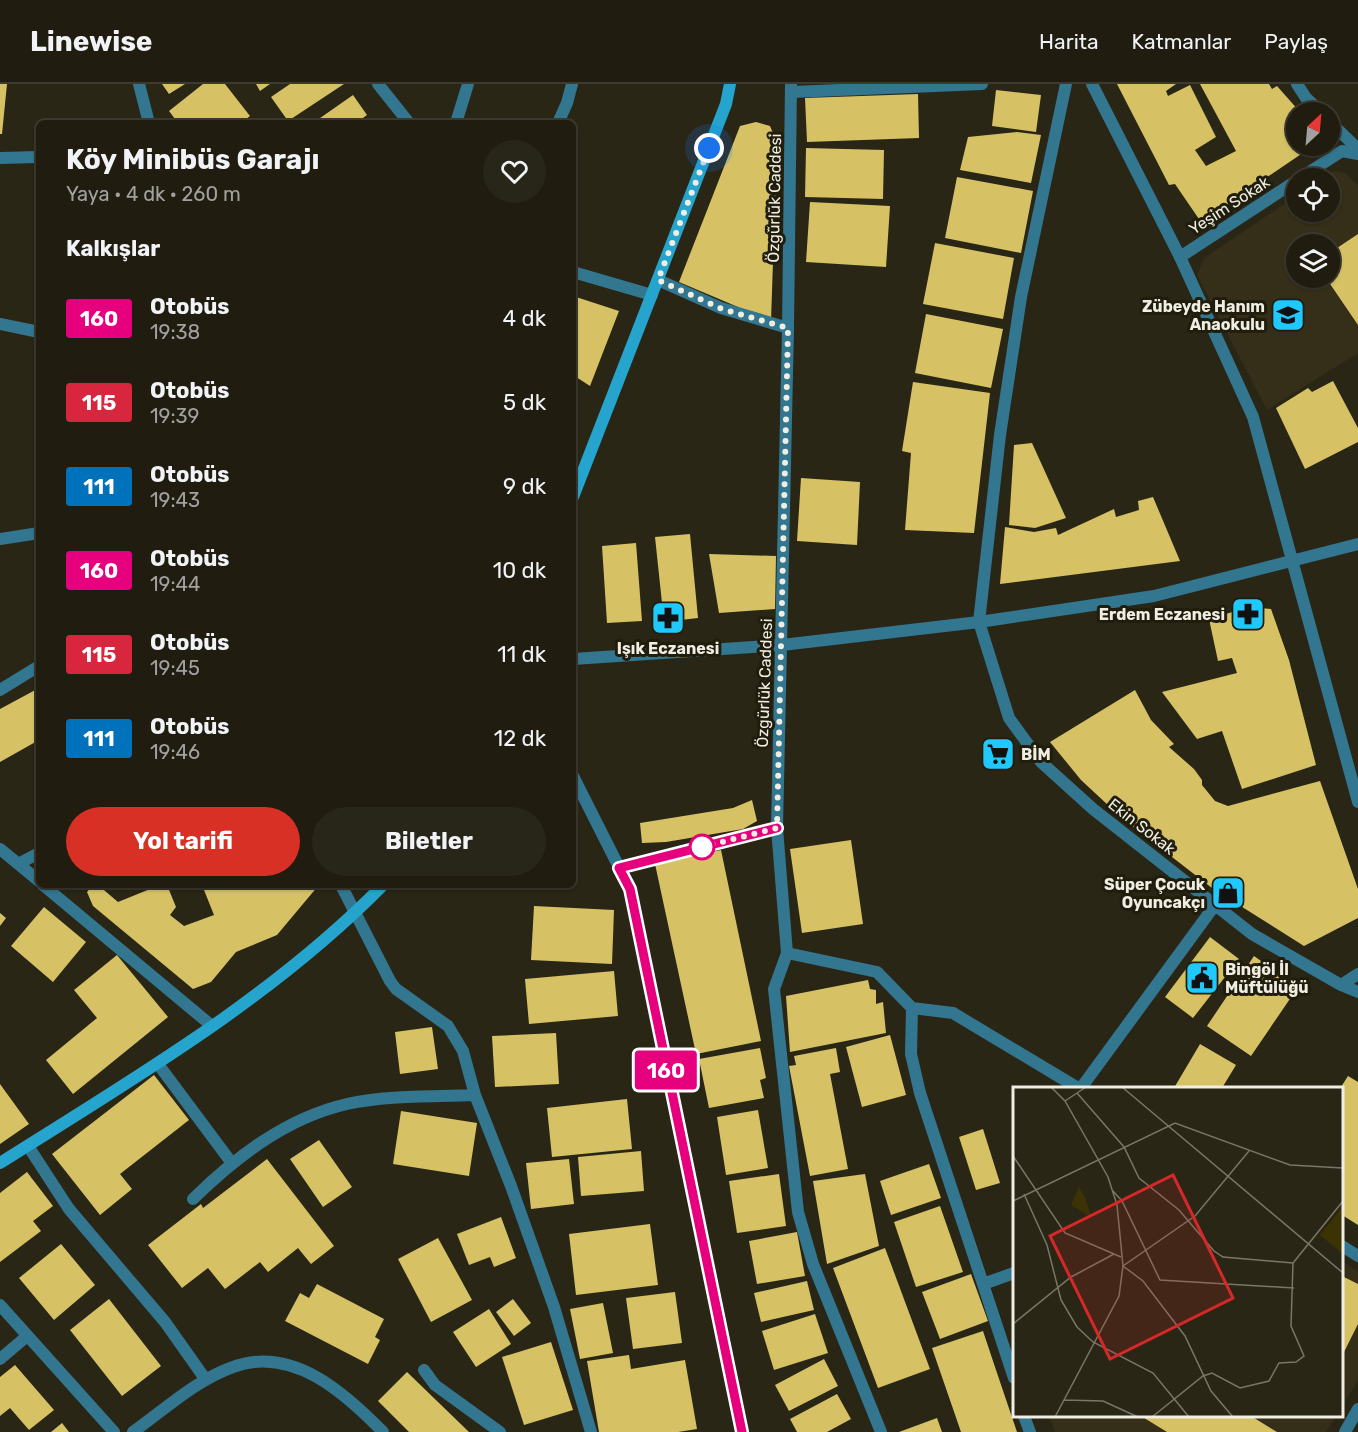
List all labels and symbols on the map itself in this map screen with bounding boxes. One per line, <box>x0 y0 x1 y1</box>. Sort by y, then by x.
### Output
north arrow <box>1286 102 1340 156</box>
your location <box>694 133 724 163</box>
street label: Özgürlük Caddesi <box>764 133 785 263</box>
street label: Yeşim Sokak <box>1185 172 1274 239</box>
place label: Zübeyde Hanım Anaokulu <box>1142 297 1265 334</box>
school or university icon: Zübeyde Hanım Anaokulu <box>1270 297 1306 333</box>
pharmacy icon: Erdem Eczanesi <box>1230 596 1266 632</box>
pharmacy icon: Işık Eczanesi <box>650 600 686 636</box>
place label: Erdem Eczanesi <box>1099 605 1225 624</box>
street label: Özgürlük Caddesi <box>753 618 776 748</box>
place label: Işık Eczanesi <box>617 639 719 658</box>
supermarket icon: BİM <box>980 736 1016 772</box>
place label: BİM <box>1021 745 1051 764</box>
street label: Ekin Sokak <box>1104 794 1180 859</box>
unlabelled marker <box>689 834 715 860</box>
place label: Süper Çocuk Oyuncakçı <box>1104 875 1206 912</box>
shop icon: Süper Çocuk Oyuncakçı <box>1210 875 1246 911</box>
public building icon: Bingöl İl Müftülüğü <box>1184 960 1220 996</box>
place label: Bingöl İl Müftülüğü <box>1225 960 1309 997</box>
line badge: 160 <box>632 1050 700 1090</box>
inset map <box>1013 1087 1343 1417</box>

